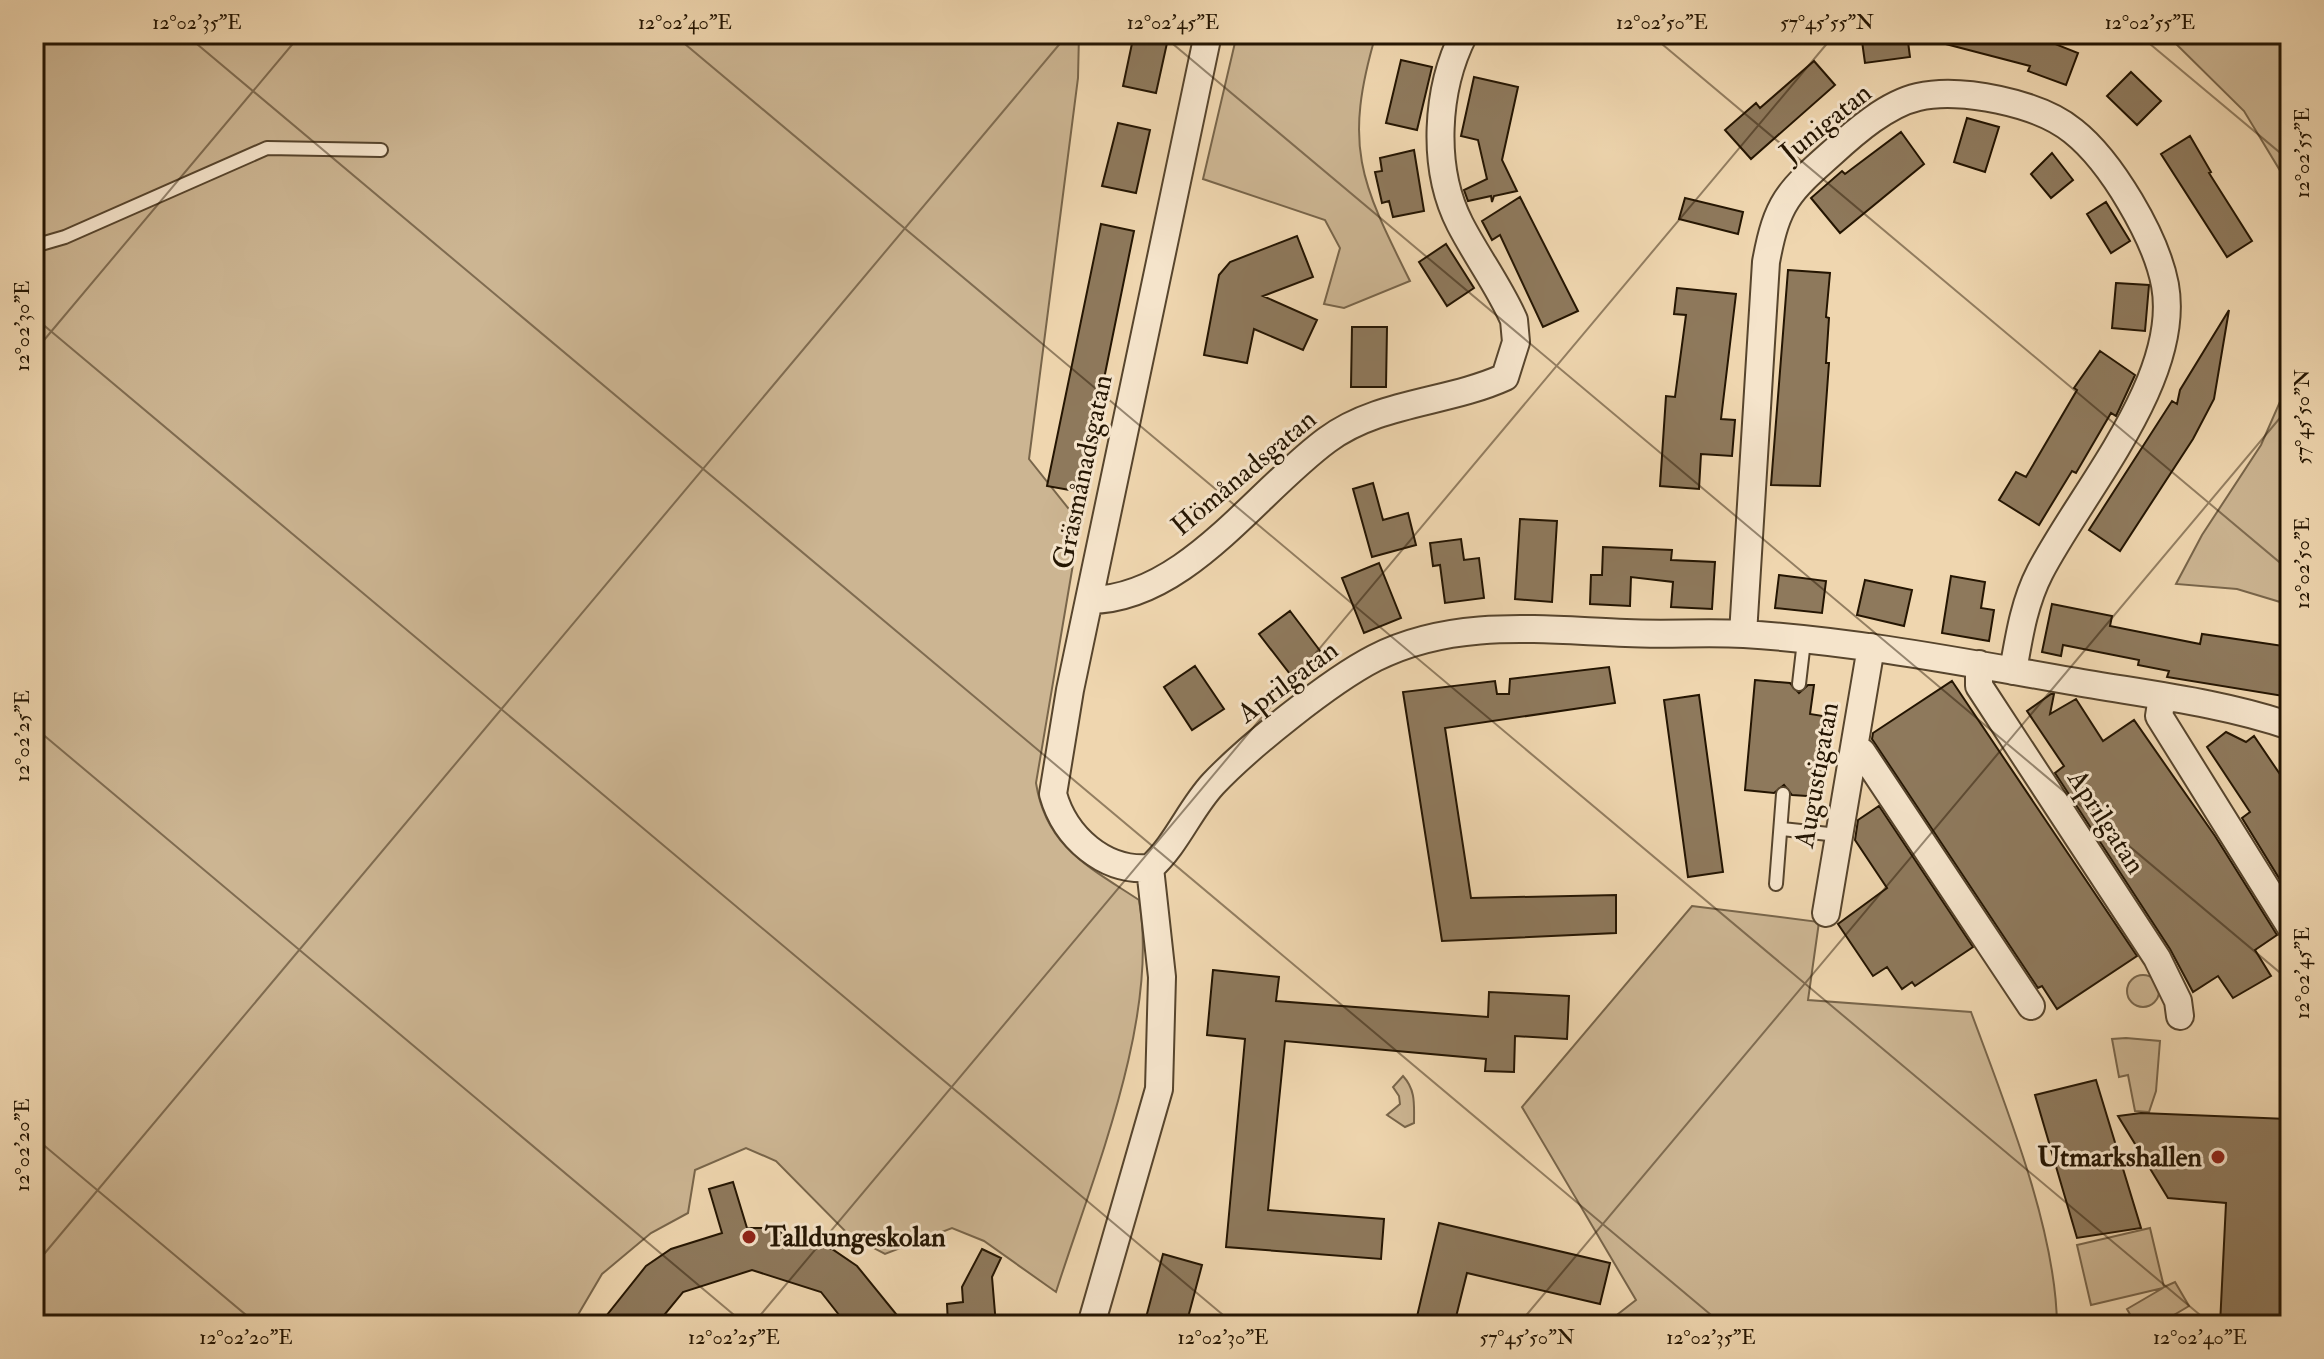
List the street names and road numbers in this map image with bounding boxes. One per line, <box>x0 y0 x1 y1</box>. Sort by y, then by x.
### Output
street label: Junigatan <box>1772 76 1879 171</box>
street label: Gräsmånadsgatan <box>1045 372 1121 572</box>
street label: Hömånadsgatan <box>1164 402 1324 544</box>
street label: Aprilgatan <box>1230 633 1345 732</box>
street label: Augustigatan <box>1787 700 1847 851</box>
street label: Aprilgatan <box>2059 762 2153 881</box>

